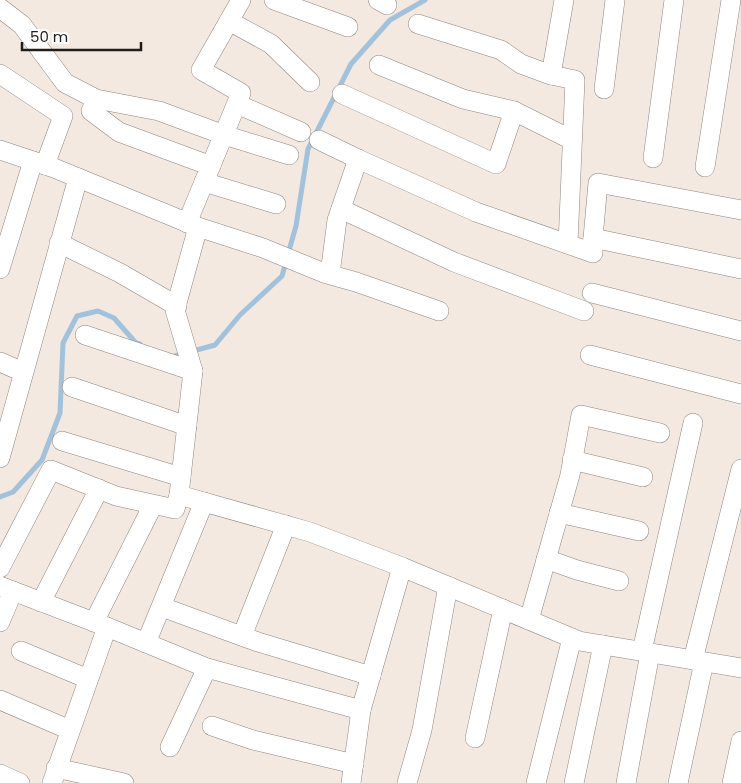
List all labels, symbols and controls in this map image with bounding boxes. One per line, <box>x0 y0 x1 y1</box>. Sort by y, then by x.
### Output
scale bar <box>22 20 141 52</box>
text: 50 m <box>30 26 68 47</box>

